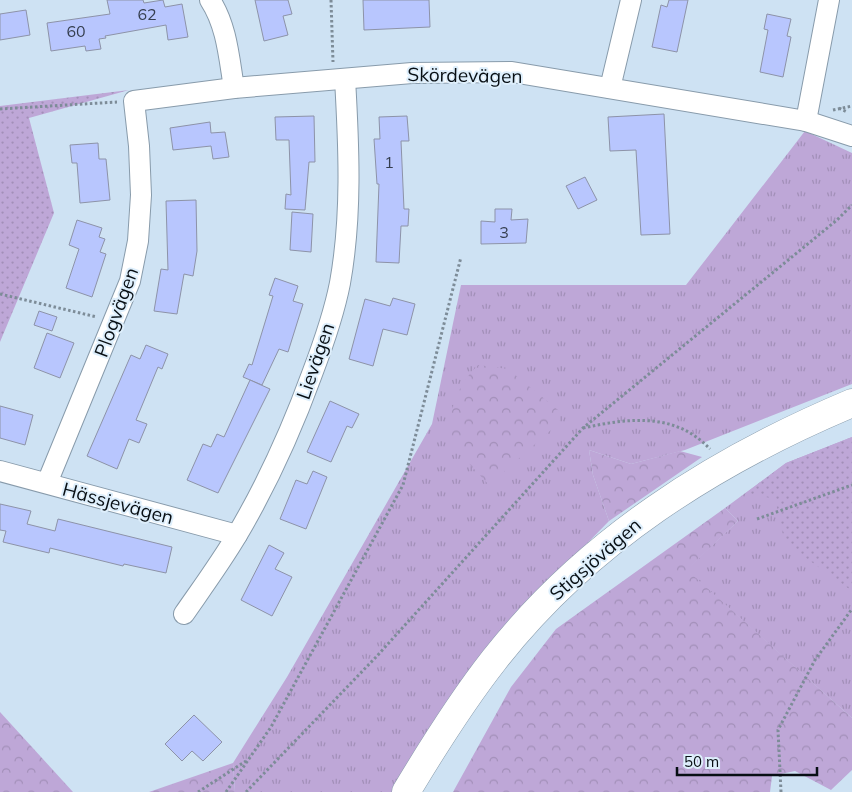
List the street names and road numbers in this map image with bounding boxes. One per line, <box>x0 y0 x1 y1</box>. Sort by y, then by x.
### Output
street label: Skördevägen <box>407 62 523 88</box>
street label: Plogvägen <box>89 264 143 360</box>
street label: Lievägen <box>291 320 339 402</box>
street label: Hässjevägen <box>60 477 176 529</box>
street label: Stigsjövägen <box>544 513 646 605</box>

